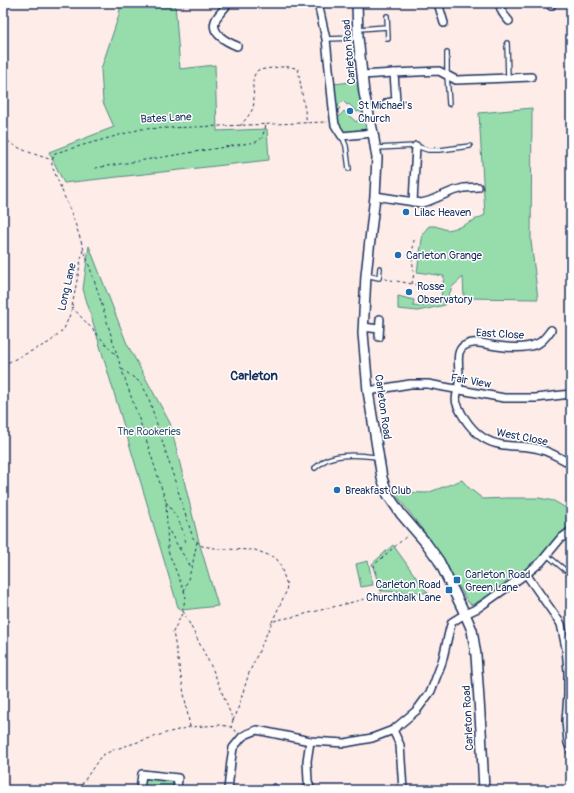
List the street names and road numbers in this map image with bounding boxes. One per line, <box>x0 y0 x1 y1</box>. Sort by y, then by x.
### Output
street label: Carleton Road <box>340 19 358 85</box>
street label: Bates Lane <box>140 110 192 126</box>
street label: Long Lane <box>55 261 79 312</box>
street label: East Close <box>476 326 525 342</box>
street label: Fair View <box>450 371 493 391</box>
street label: Carleton Road <box>372 374 394 440</box>
street label: West Close <box>495 426 549 448</box>
street label: Carleton Road <box>460 685 476 751</box>

